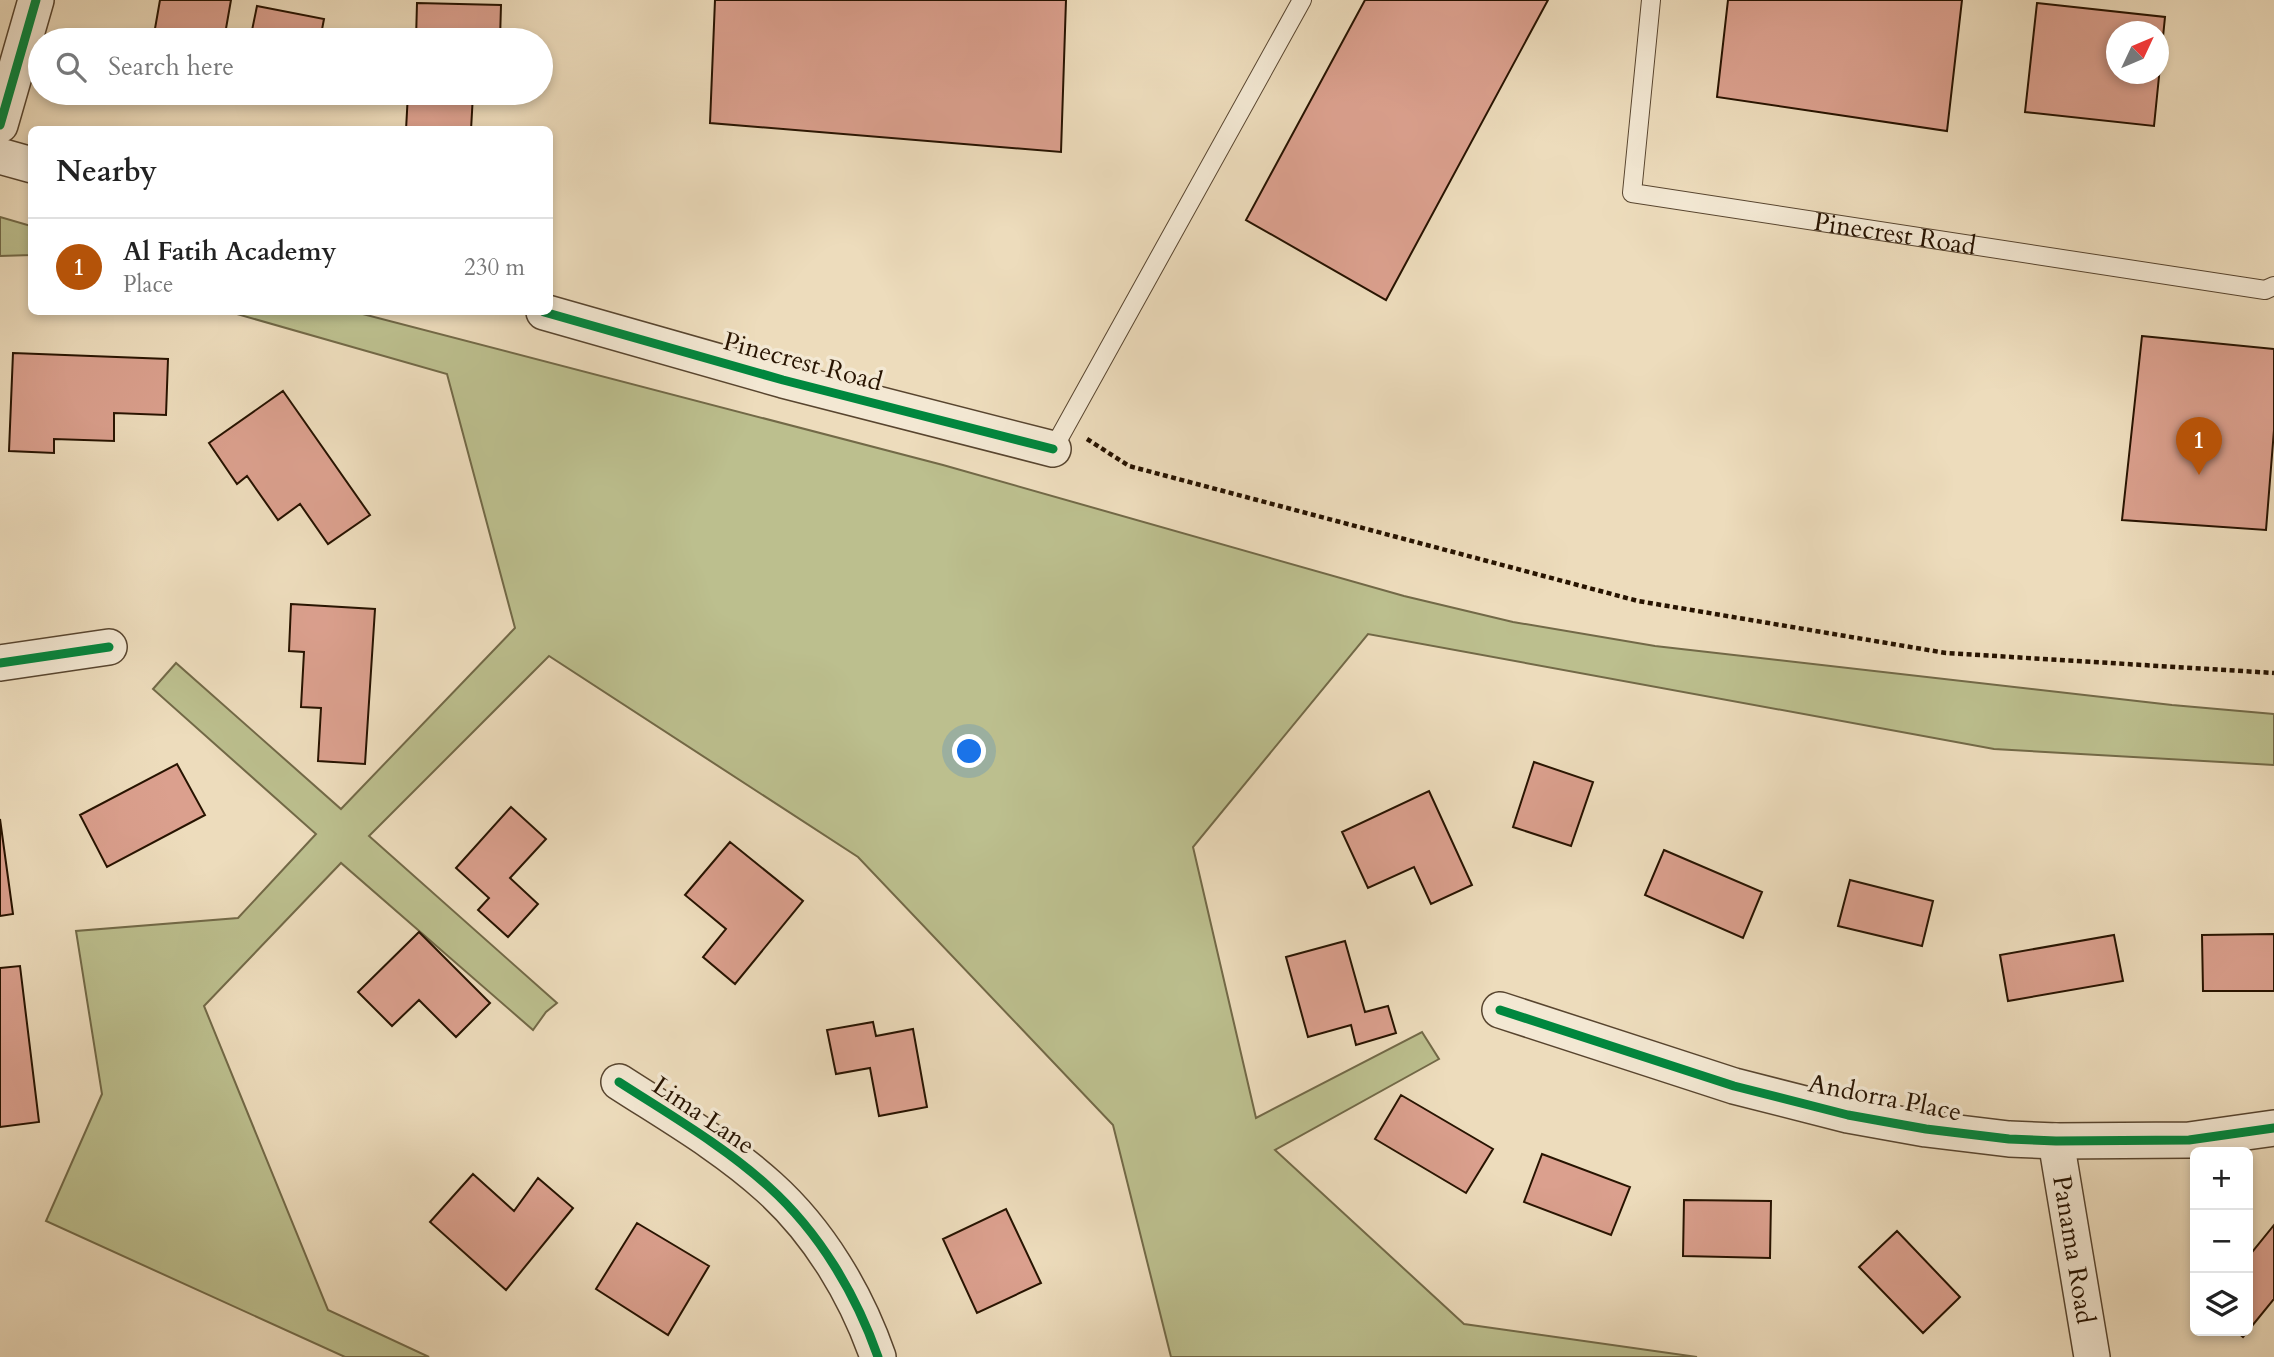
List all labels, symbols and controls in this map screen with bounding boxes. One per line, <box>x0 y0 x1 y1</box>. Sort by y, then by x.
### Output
north arrow <box>2106 21 2169 84</box>
search box <box>28 28 553 105</box>
icon: search <box>52 48 90 86</box>
text: Search here <box>108 49 234 84</box>
text: Nearby <box>56 151 157 192</box>
street label: Pinecrest Road <box>1811 204 1979 264</box>
text: Al Fatih Academy <box>123 234 336 269</box>
text: 1 <box>73 252 85 283</box>
text: 230 m <box>464 252 525 283</box>
text: Place <box>123 269 173 300</box>
street label: Pinecrest Road <box>719 323 886 400</box>
pin: 1 <box>2176 417 2222 475</box>
your location <box>952 734 986 768</box>
street label: Andorra Place <box>1805 1066 1964 1129</box>
street label: Lima Lane <box>646 1068 762 1163</box>
map controls <box>2190 1147 2253 1336</box>
button: + <box>2190 1147 2253 1210</box>
street label: Panama Road <box>2044 1173 2103 1327</box>
button: − <box>2190 1210 2253 1273</box>
button: layers <box>2190 1273 2253 1336</box>

